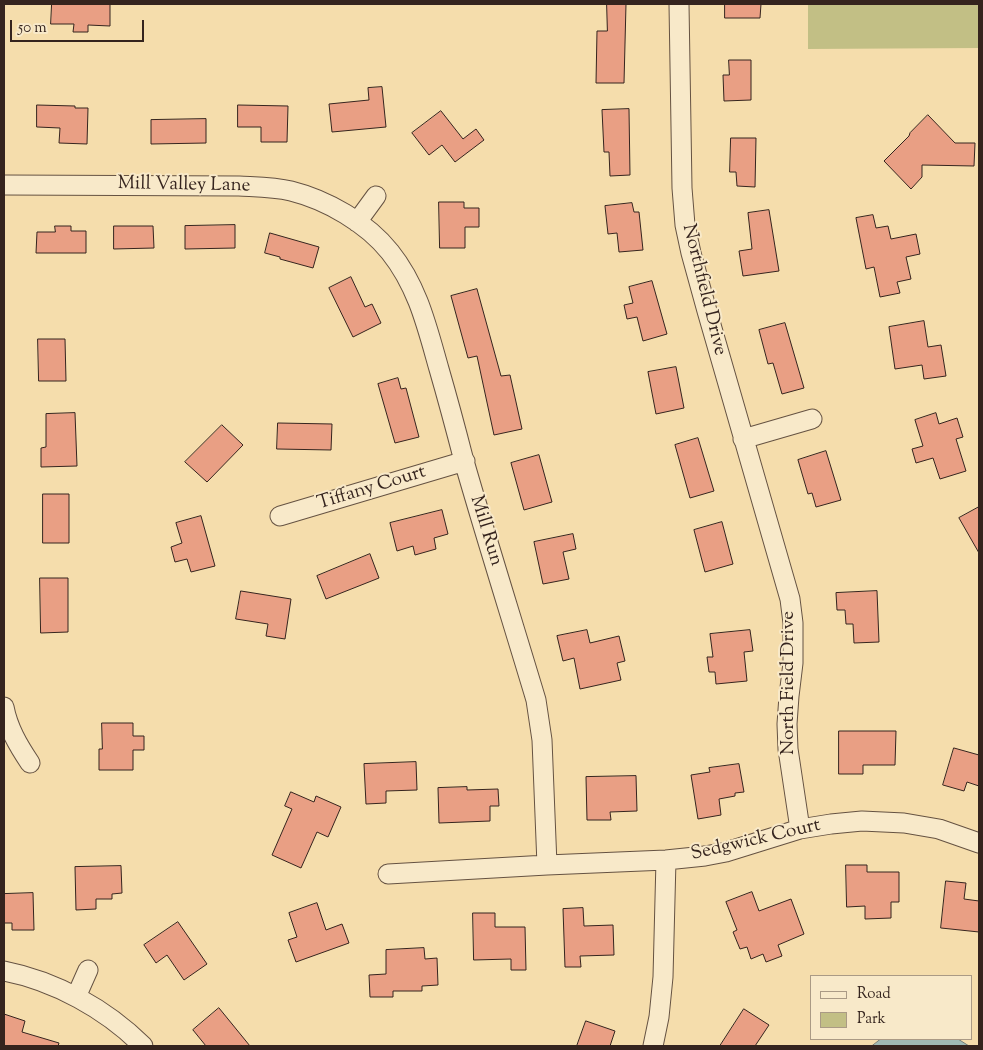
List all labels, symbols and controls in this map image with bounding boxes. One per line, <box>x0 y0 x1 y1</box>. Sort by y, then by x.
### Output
scale bar <box>12 10 146 42</box>
text: 50 m <box>18 18 47 39</box>
street label: Mill Valley Lane <box>117 173 251 199</box>
street label: Northfield Drive <box>676 222 730 358</box>
street label: Tiffany Court <box>315 462 429 516</box>
street label: Mill Run <box>463 493 507 569</box>
street label: North Field Drive <box>779 611 801 755</box>
street label: Sedgwick Court <box>689 815 823 867</box>
legend <box>810 975 973 1040</box>
text: Road <box>857 984 891 1005</box>
text: Park <box>857 1009 886 1030</box>

